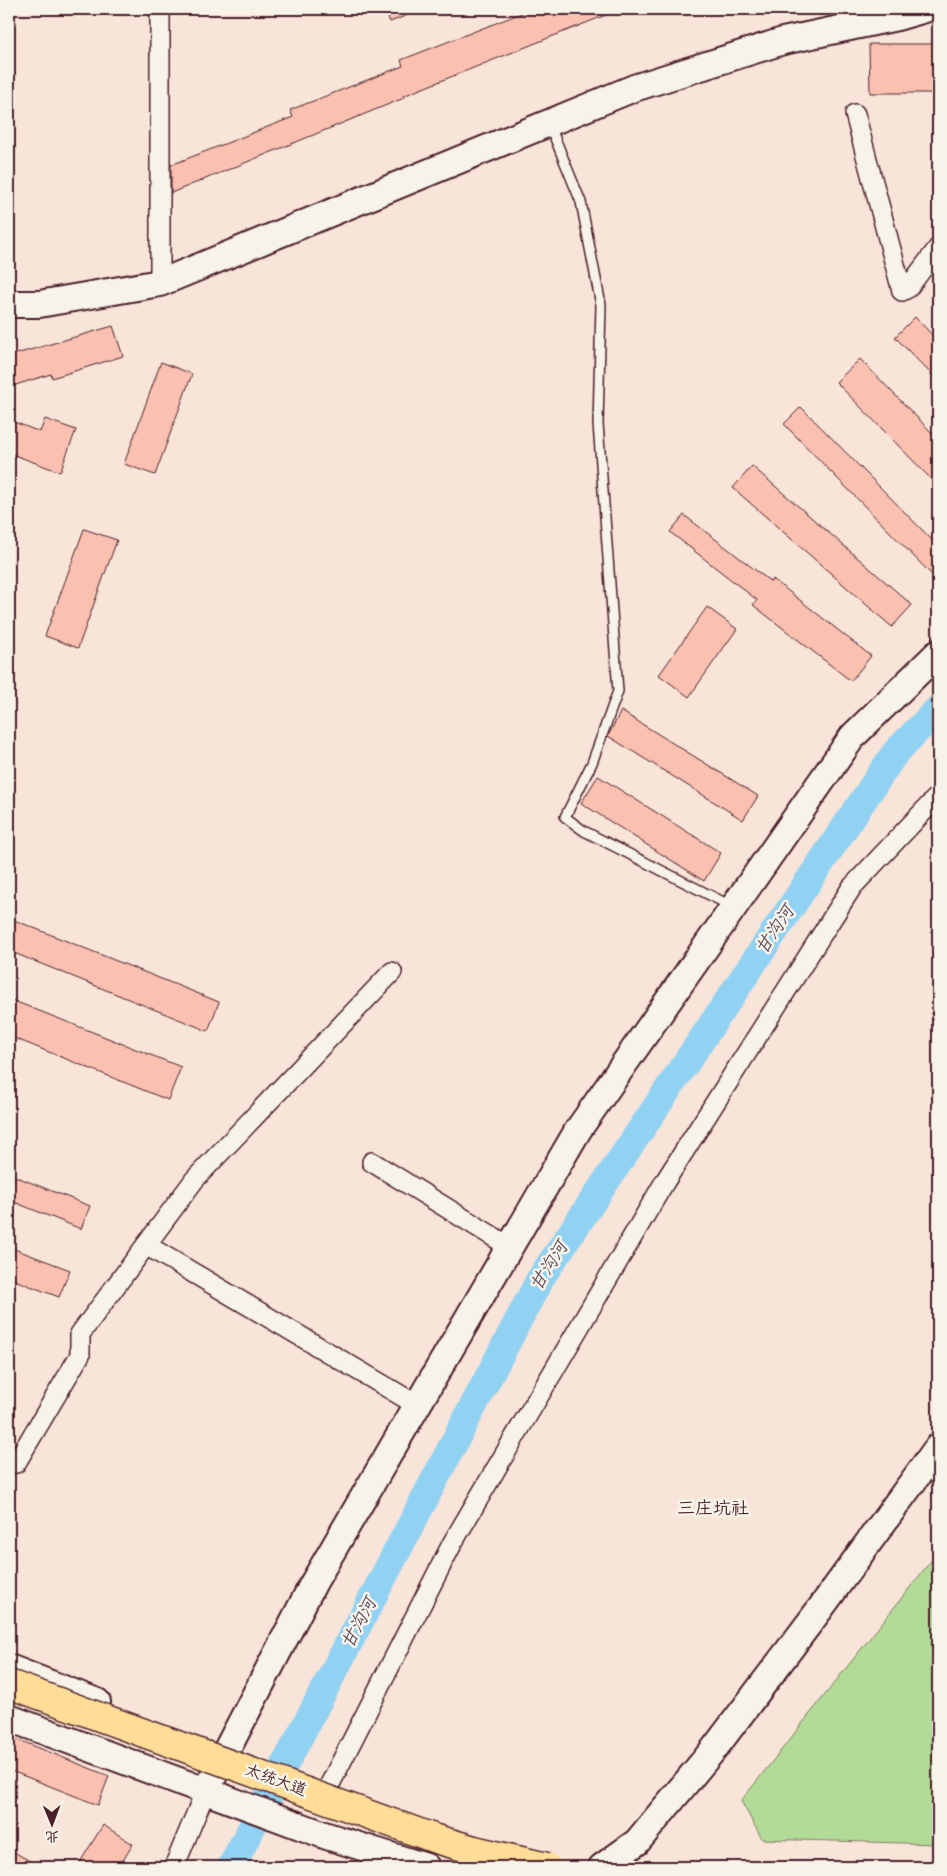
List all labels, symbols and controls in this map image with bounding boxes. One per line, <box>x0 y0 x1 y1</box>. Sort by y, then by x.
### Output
water label: 甘沟河 <box>751 899 800 958</box>
water label: 甘沟河 <box>526 1235 574 1294</box>
district label: 三庄坑社 <box>677 1498 749 1519</box>
water label: 甘沟河 <box>337 1592 382 1652</box>
street label: 太统大道 <box>243 1761 309 1799</box>
north arrow <box>28 1798 78 1848</box>
text: 北 <box>45 1828 59 1845</box>

